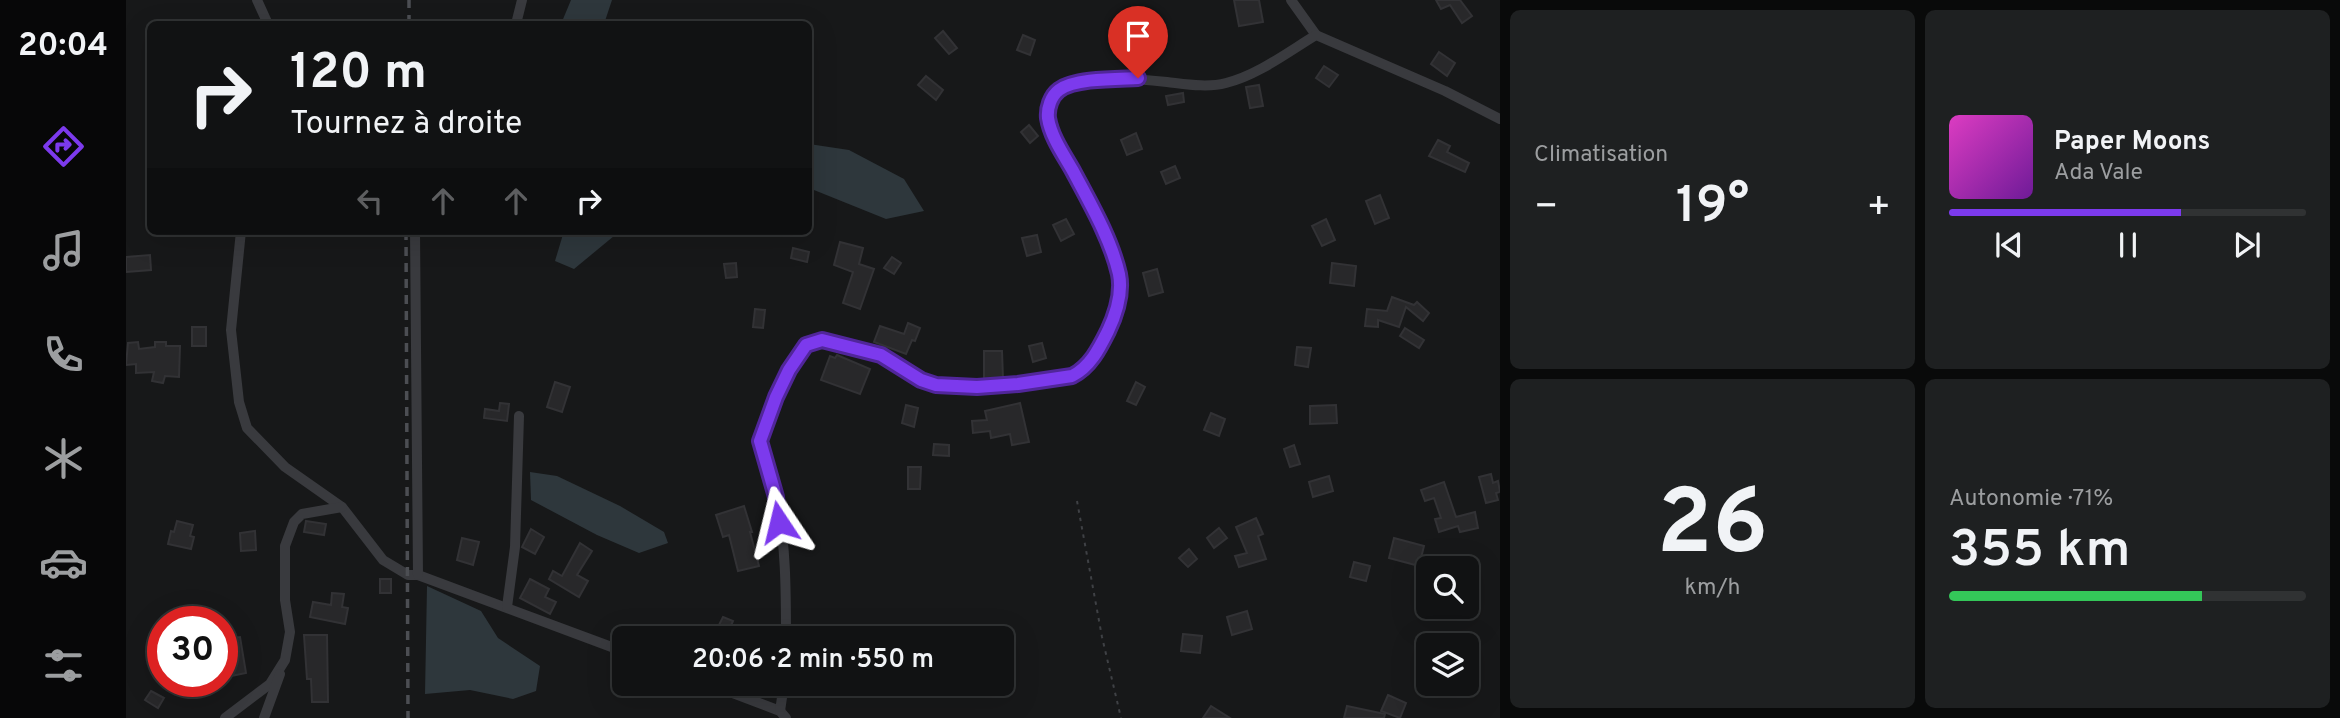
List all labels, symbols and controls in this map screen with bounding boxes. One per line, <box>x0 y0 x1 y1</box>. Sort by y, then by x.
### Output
pin <box>1108 6 1168 78</box>
icon: arrive <box>1119 17 1157 55</box>
text: 20:04 <box>18 27 108 67</box>
text: 120 m <box>290 44 427 106</box>
icon: right <box>175 49 266 140</box>
text: Tournez à droite <box>290 105 522 145</box>
icon: directions <box>39 122 88 171</box>
text: Paper Moons <box>2054 126 2210 159</box>
text: Climatisation <box>1534 141 1668 170</box>
text: Ada Vale <box>2054 159 2143 188</box>
text: 19° <box>1676 175 1749 241</box>
icon: left <box>351 182 389 220</box>
icon: ahead <box>424 182 462 220</box>
icon: ahead <box>497 182 535 220</box>
icon: right <box>570 182 608 220</box>
text: − <box>1534 184 1559 233</box>
text: + <box>1866 184 1891 233</box>
icon: music <box>39 226 88 275</box>
icon: previous <box>1990 226 2028 264</box>
icon: pause <box>2109 226 2147 264</box>
icon: next <box>2228 226 2266 264</box>
icon: phone <box>39 330 88 379</box>
icon: climate <box>39 434 88 483</box>
text: 26 <box>1657 471 1768 586</box>
position arrow <box>742 485 816 559</box>
text: Autonomie · 71% <box>1949 485 2113 514</box>
text: 355 km <box>1949 519 2131 585</box>
icon: car <box>39 538 88 587</box>
map controls <box>1416 556 1479 696</box>
button: search <box>1416 556 1479 619</box>
text: km/h <box>1685 574 1740 603</box>
speed limit sign: 30 <box>147 606 238 697</box>
button: layers <box>1416 633 1479 696</box>
icon: filters <box>39 641 88 690</box>
text: 20:06 · 2 min · 550 m <box>692 644 934 677</box>

